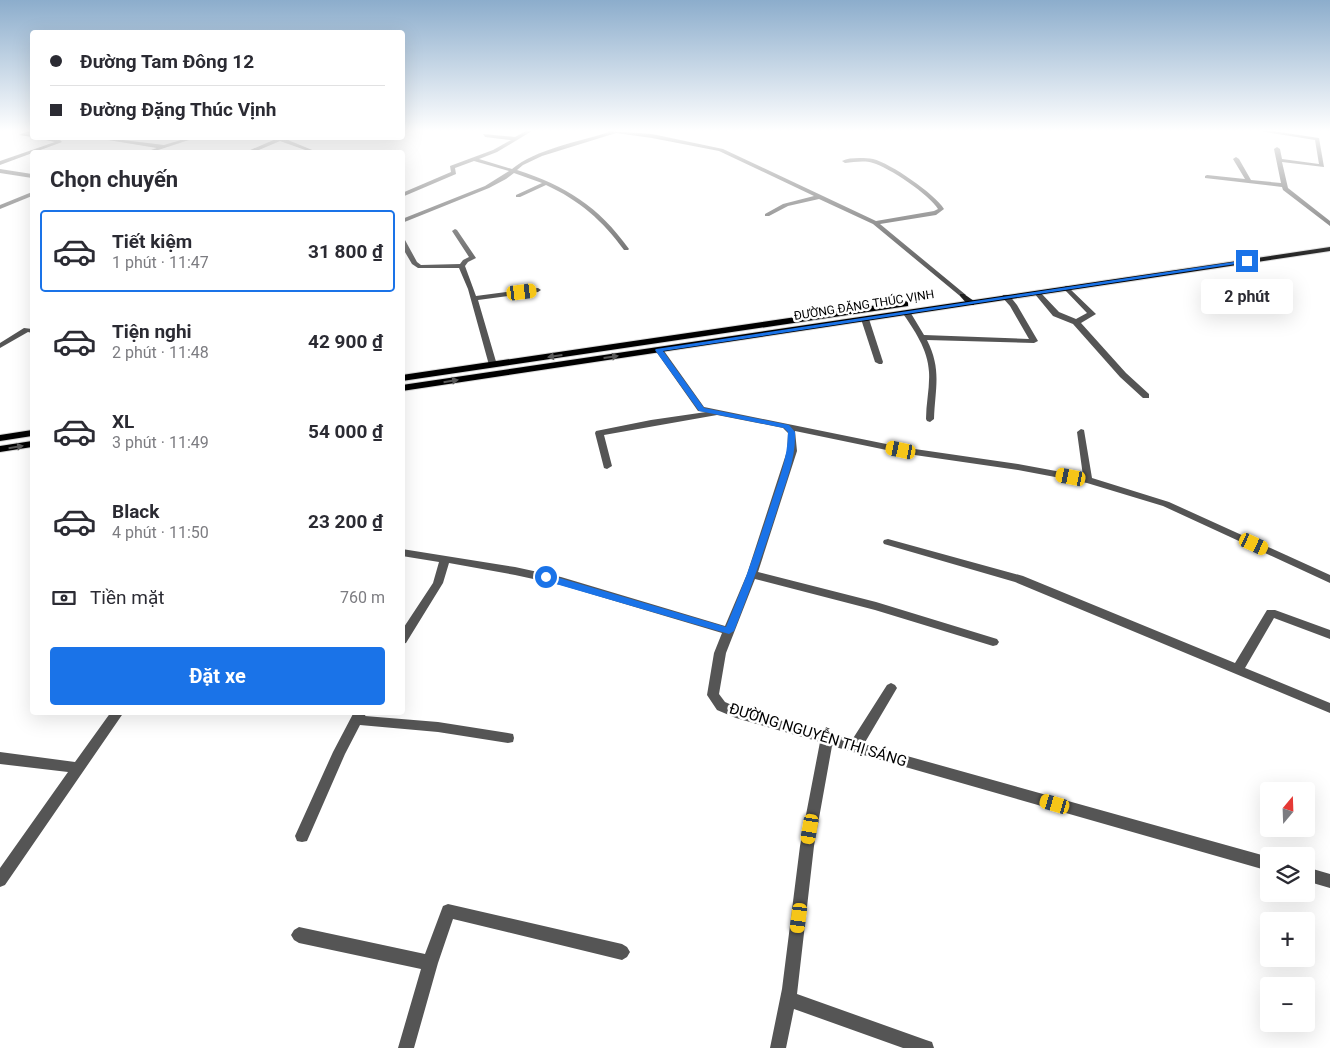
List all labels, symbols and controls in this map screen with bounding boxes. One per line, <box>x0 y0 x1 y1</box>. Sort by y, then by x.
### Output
text: Đường Tam Đông 12 <box>80 50 254 73</box>
text: Đường Đặng Thúc Vịnh <box>80 98 276 121</box>
text: Chọn chuyến <box>50 167 178 192</box>
icon: car <box>52 229 97 274</box>
text: Tiết kiệm <box>112 230 192 253</box>
text: 31 800 ₫ <box>308 240 383 263</box>
route end <box>1236 250 1258 272</box>
text: 1 phút · 11:47 <box>112 253 209 272</box>
callout: 2 phút <box>1201 278 1293 314</box>
car <box>506 283 537 301</box>
street label: ĐƯỜNG ĐẶNG THÚC VỊNH <box>793 286 935 323</box>
text: 2 phút <box>1224 287 1270 306</box>
icon: car <box>52 319 97 364</box>
text: Tiện nghi <box>112 320 192 343</box>
text: 42 900 ₫ <box>308 330 383 353</box>
text: 2 phút · 11:48 <box>112 343 209 362</box>
one-way arrow <box>546 352 562 360</box>
one-way arrow <box>604 353 620 361</box>
one-way arrow <box>443 376 459 384</box>
icon: car <box>52 409 97 454</box>
text: XL <box>112 410 134 433</box>
text: 54 000 ₫ <box>308 420 383 443</box>
text: 3 phút · 11:49 <box>112 433 209 452</box>
car <box>884 440 917 460</box>
one-way arrow <box>9 443 25 451</box>
car <box>1054 467 1087 487</box>
icon: car <box>52 499 97 544</box>
text: Black <box>112 500 159 523</box>
text: 23 200 ₫ <box>308 510 383 533</box>
text: 4 phút · 11:50 <box>112 523 209 542</box>
car <box>1237 531 1270 557</box>
route start <box>535 566 557 588</box>
icon: cash <box>50 584 78 612</box>
text: Tiền mặt <box>90 586 164 609</box>
text: 760 m <box>340 588 385 607</box>
button: Đặt xe <box>50 647 385 705</box>
street label: ĐƯỜNG NGUYỄN THỊ SÁNG <box>727 698 909 771</box>
north arrow <box>1260 782 1315 838</box>
map controls <box>1260 782 1315 1032</box>
car <box>1038 793 1071 815</box>
car <box>800 813 819 845</box>
button: layers <box>1260 847 1315 902</box>
car <box>789 902 808 934</box>
button: + <box>1260 912 1315 967</box>
button: − <box>1260 977 1315 1032</box>

